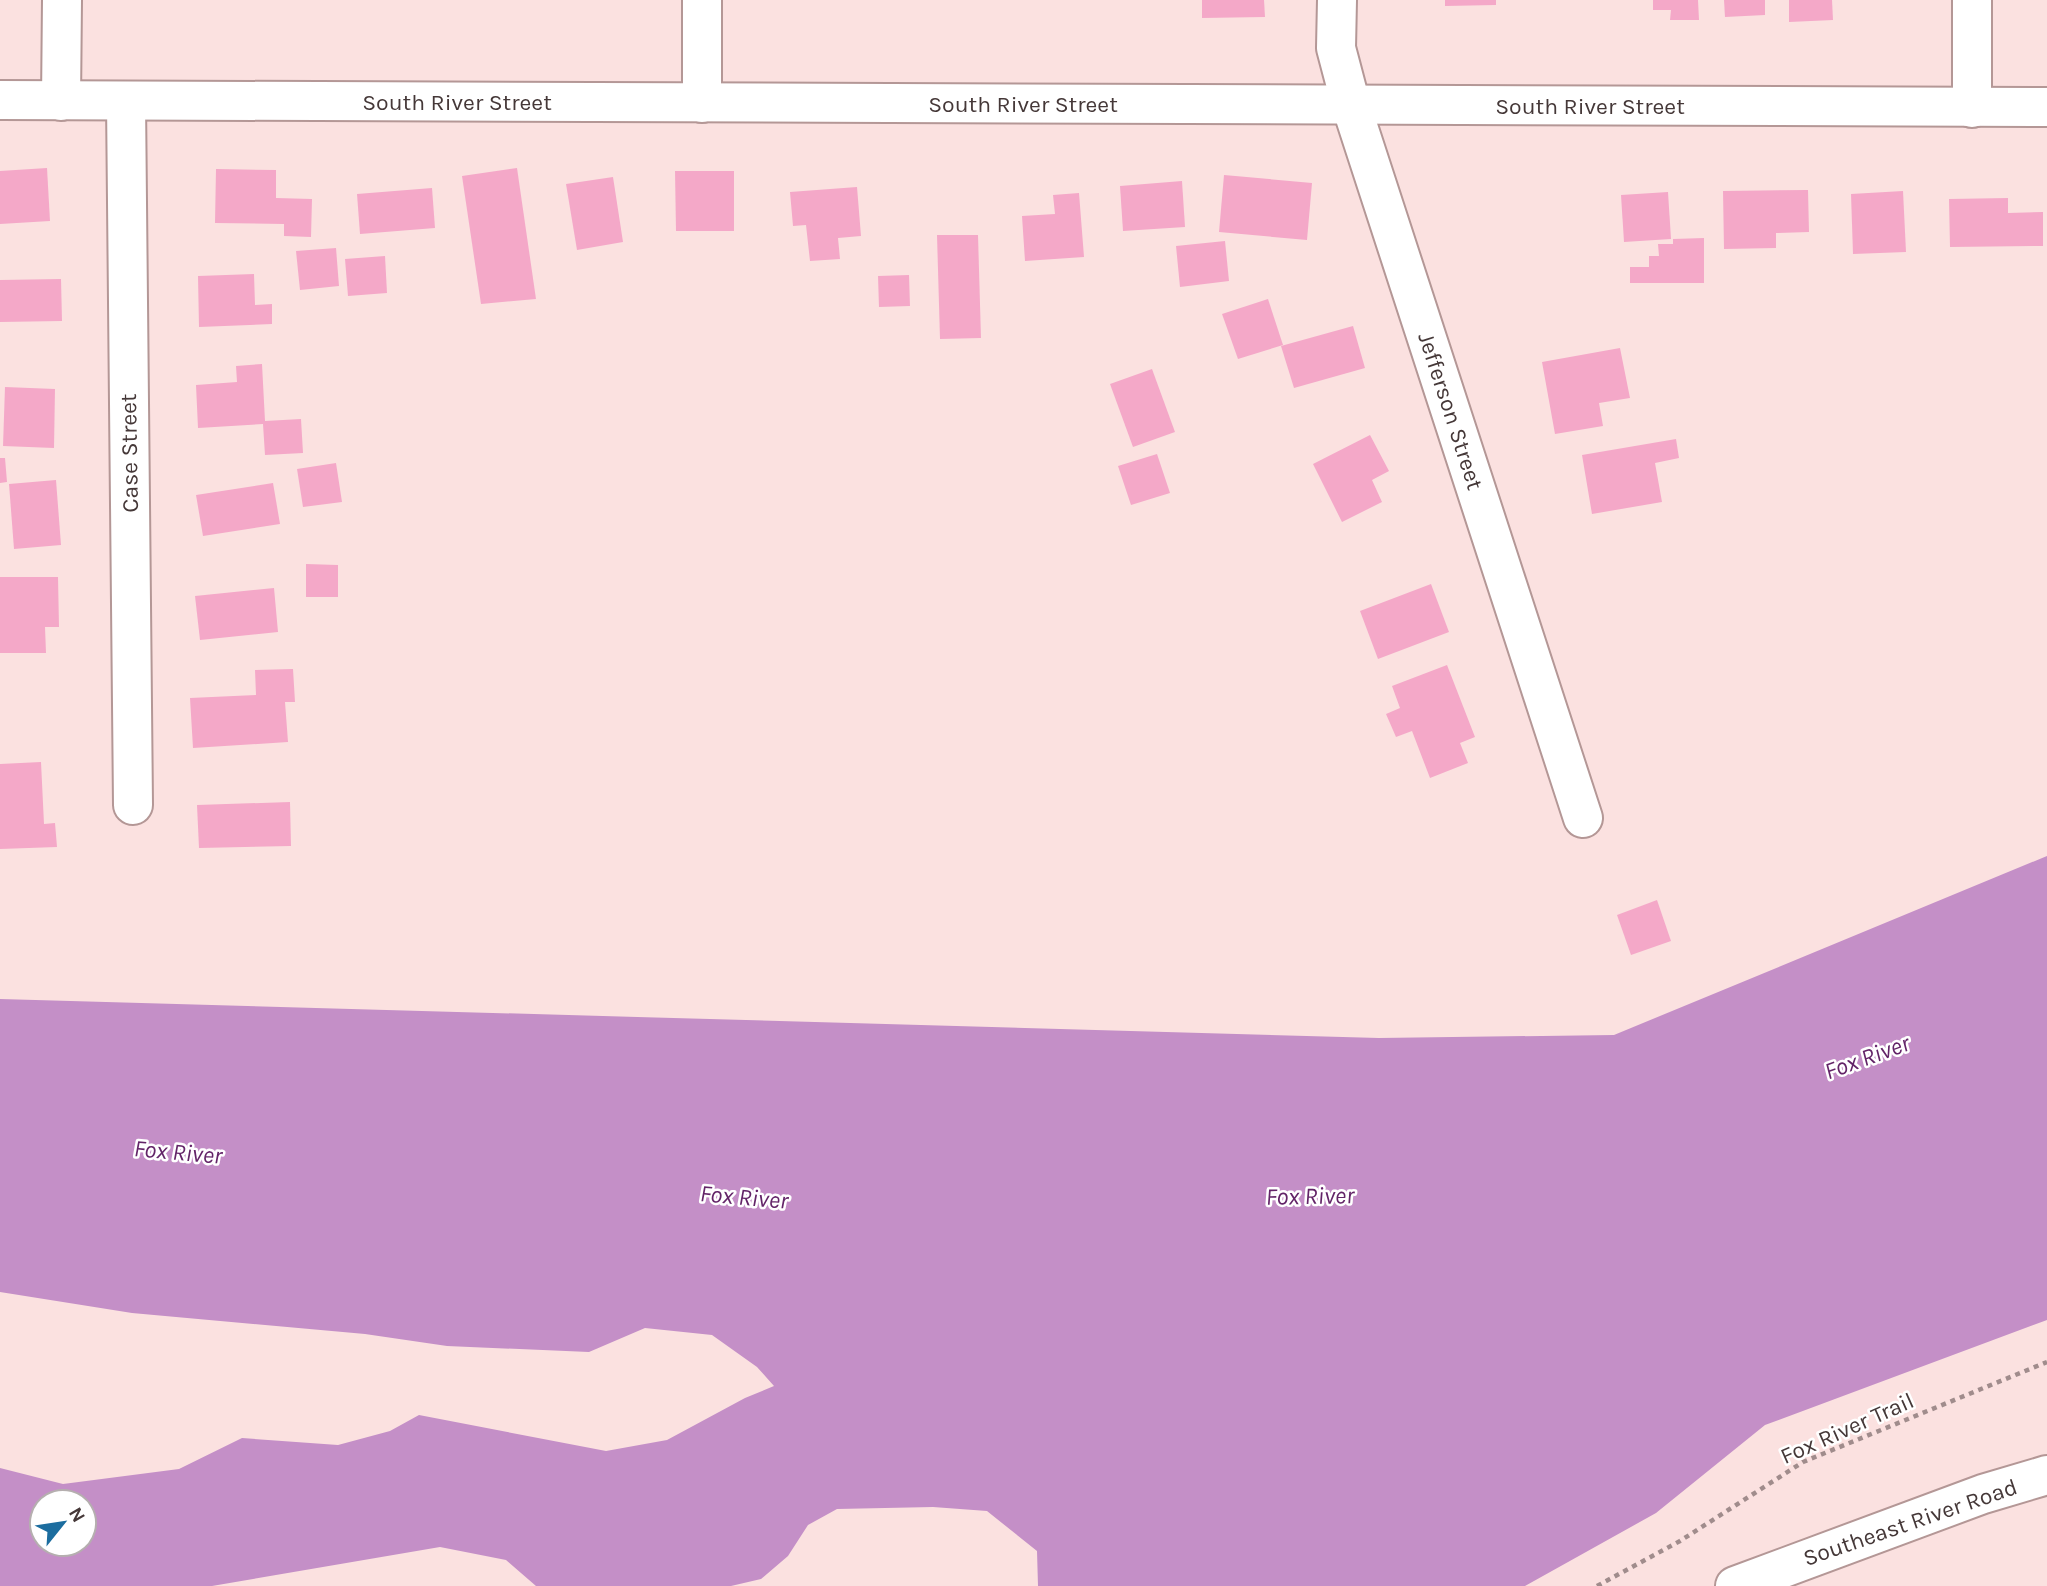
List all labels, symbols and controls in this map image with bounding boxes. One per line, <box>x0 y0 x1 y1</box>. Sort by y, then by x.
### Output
street label: South River Street <box>362 89 552 116</box>
street label: South River Street <box>928 91 1118 118</box>
street label: South River Street <box>1495 93 1685 120</box>
street label: Jefferson Street <box>1412 329 1489 494</box>
street label: Case Street <box>115 393 144 513</box>
water label: Fox River <box>1821 1028 1914 1085</box>
water label: Fox River <box>133 1134 224 1170</box>
water label: Fox River <box>699 1179 790 1215</box>
water label: Fox River <box>1265 1181 1355 1211</box>
street label: Fox River Trail <box>1776 1387 1918 1470</box>
street label: Southeast River Road <box>1800 1473 2021 1572</box>
north arrow <box>28 1488 98 1558</box>
text: N <box>64 1504 90 1526</box>

